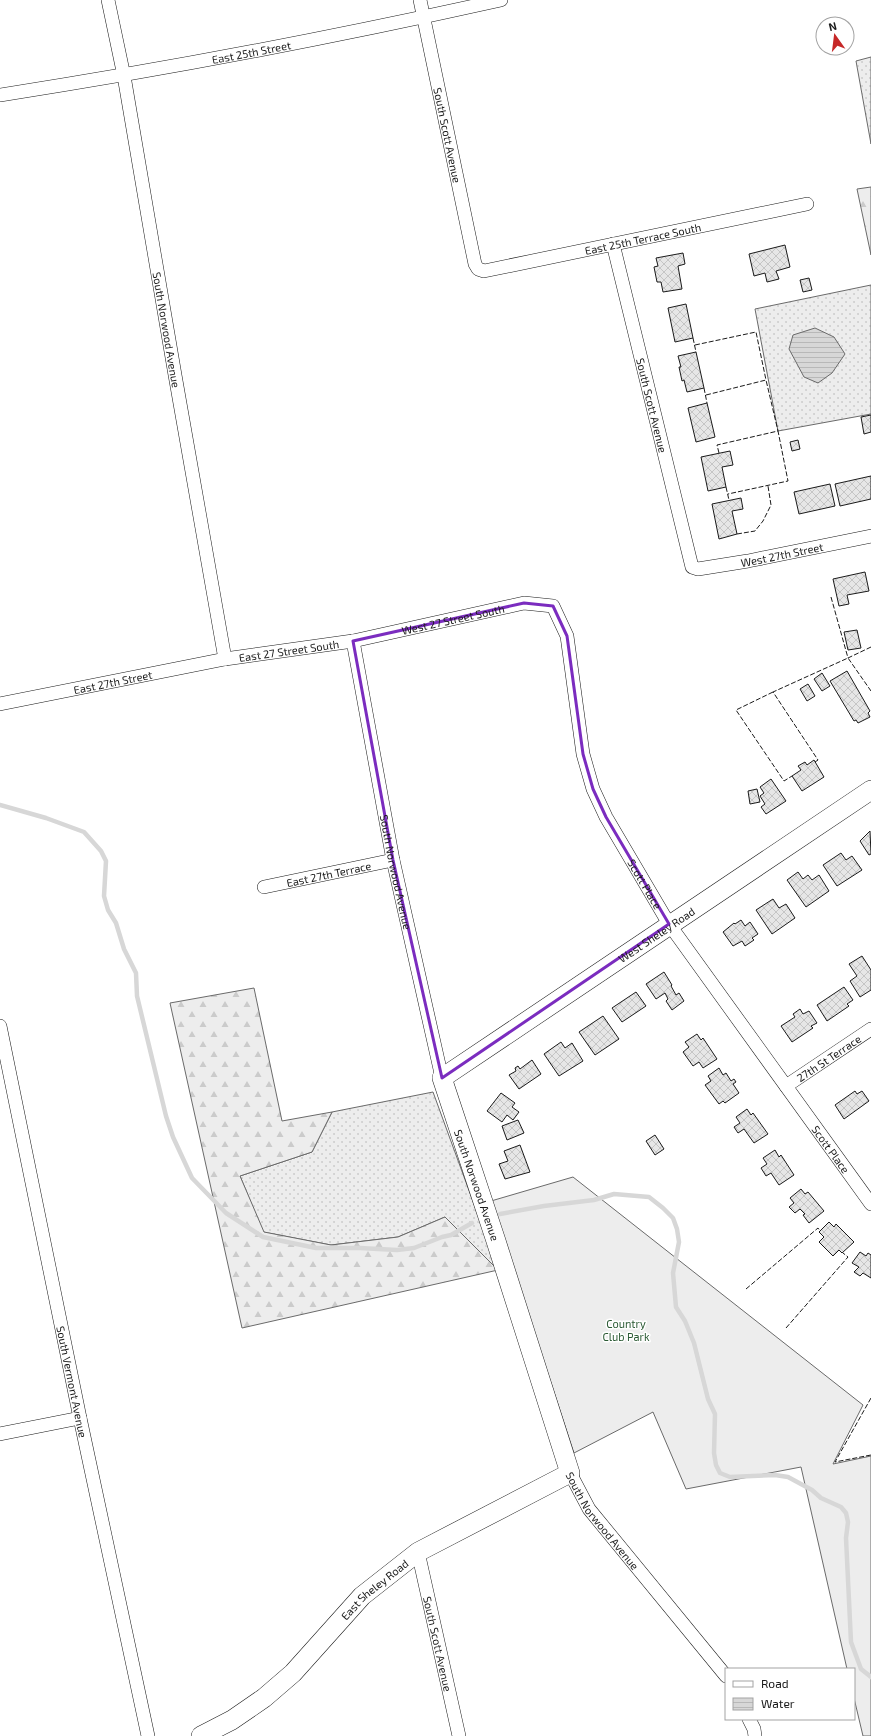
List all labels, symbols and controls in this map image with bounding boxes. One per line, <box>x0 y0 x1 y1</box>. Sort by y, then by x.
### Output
north arrow <box>815 16 855 56</box>
text: N <box>827 19 838 33</box>
street label: East 25th Street <box>211 38 292 65</box>
street label: South Scott Avenue <box>432 86 464 184</box>
street label: East 25th Terrace South <box>584 220 702 256</box>
street label: South Norwood Avenue <box>151 271 184 389</box>
street label: South Scott Avenue <box>635 357 670 454</box>
street label: West 27th Street <box>740 539 824 569</box>
street label: West 27 Street South <box>400 601 506 637</box>
street label: East 27 Street South <box>238 637 340 663</box>
street label: East 27th Street <box>72 667 153 696</box>
street label: South Norwood Avenue <box>378 813 415 931</box>
street label: Scott Place <box>626 857 665 911</box>
street label: East 27th Terrace <box>285 858 372 889</box>
street label: West Sheley Road <box>615 904 697 965</box>
street label: 27th St Terrace <box>794 1031 863 1084</box>
street label: Scott Place <box>810 1123 853 1175</box>
street label: South Norwood Avenue <box>452 1128 502 1243</box>
park label: Country Club Park <box>602 1317 650 1343</box>
street label: South Vermont Avenue <box>55 1325 91 1439</box>
street label: South Norwood Avenue <box>564 1469 642 1572</box>
street label: East Sheley Road <box>338 1556 410 1622</box>
street label: South Scott Avenue <box>422 1595 455 1693</box>
legend <box>725 1668 855 1720</box>
text: Road <box>761 1676 789 1690</box>
text: Water <box>761 1696 795 1710</box>

